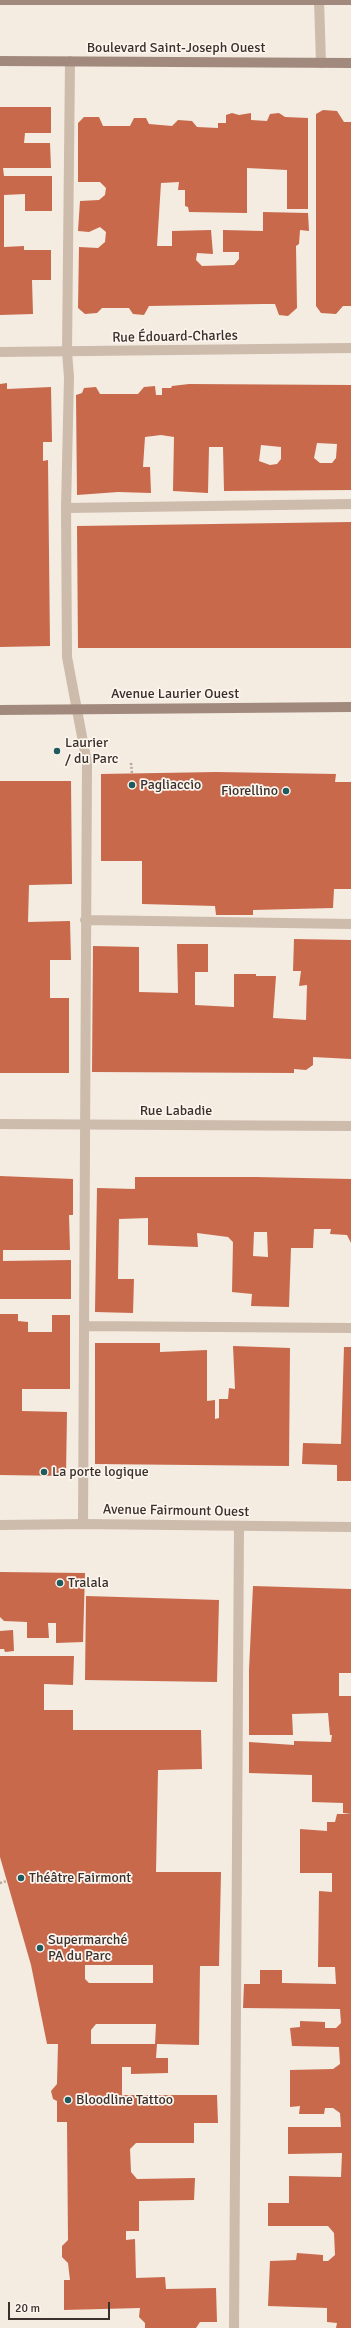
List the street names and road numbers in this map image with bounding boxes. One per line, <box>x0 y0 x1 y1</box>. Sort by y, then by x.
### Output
street label: Boulevard Saint-Joseph Ouest <box>87 40 265 56</box>
street label: Rue Édouard-Charles <box>112 328 238 346</box>
street label: Avenue Laurier Ouest <box>111 686 239 702</box>
street label: Rue Labadie <box>140 1103 212 1119</box>
street label: Avenue Fairmount Ouest <box>103 1501 249 1521</box>

